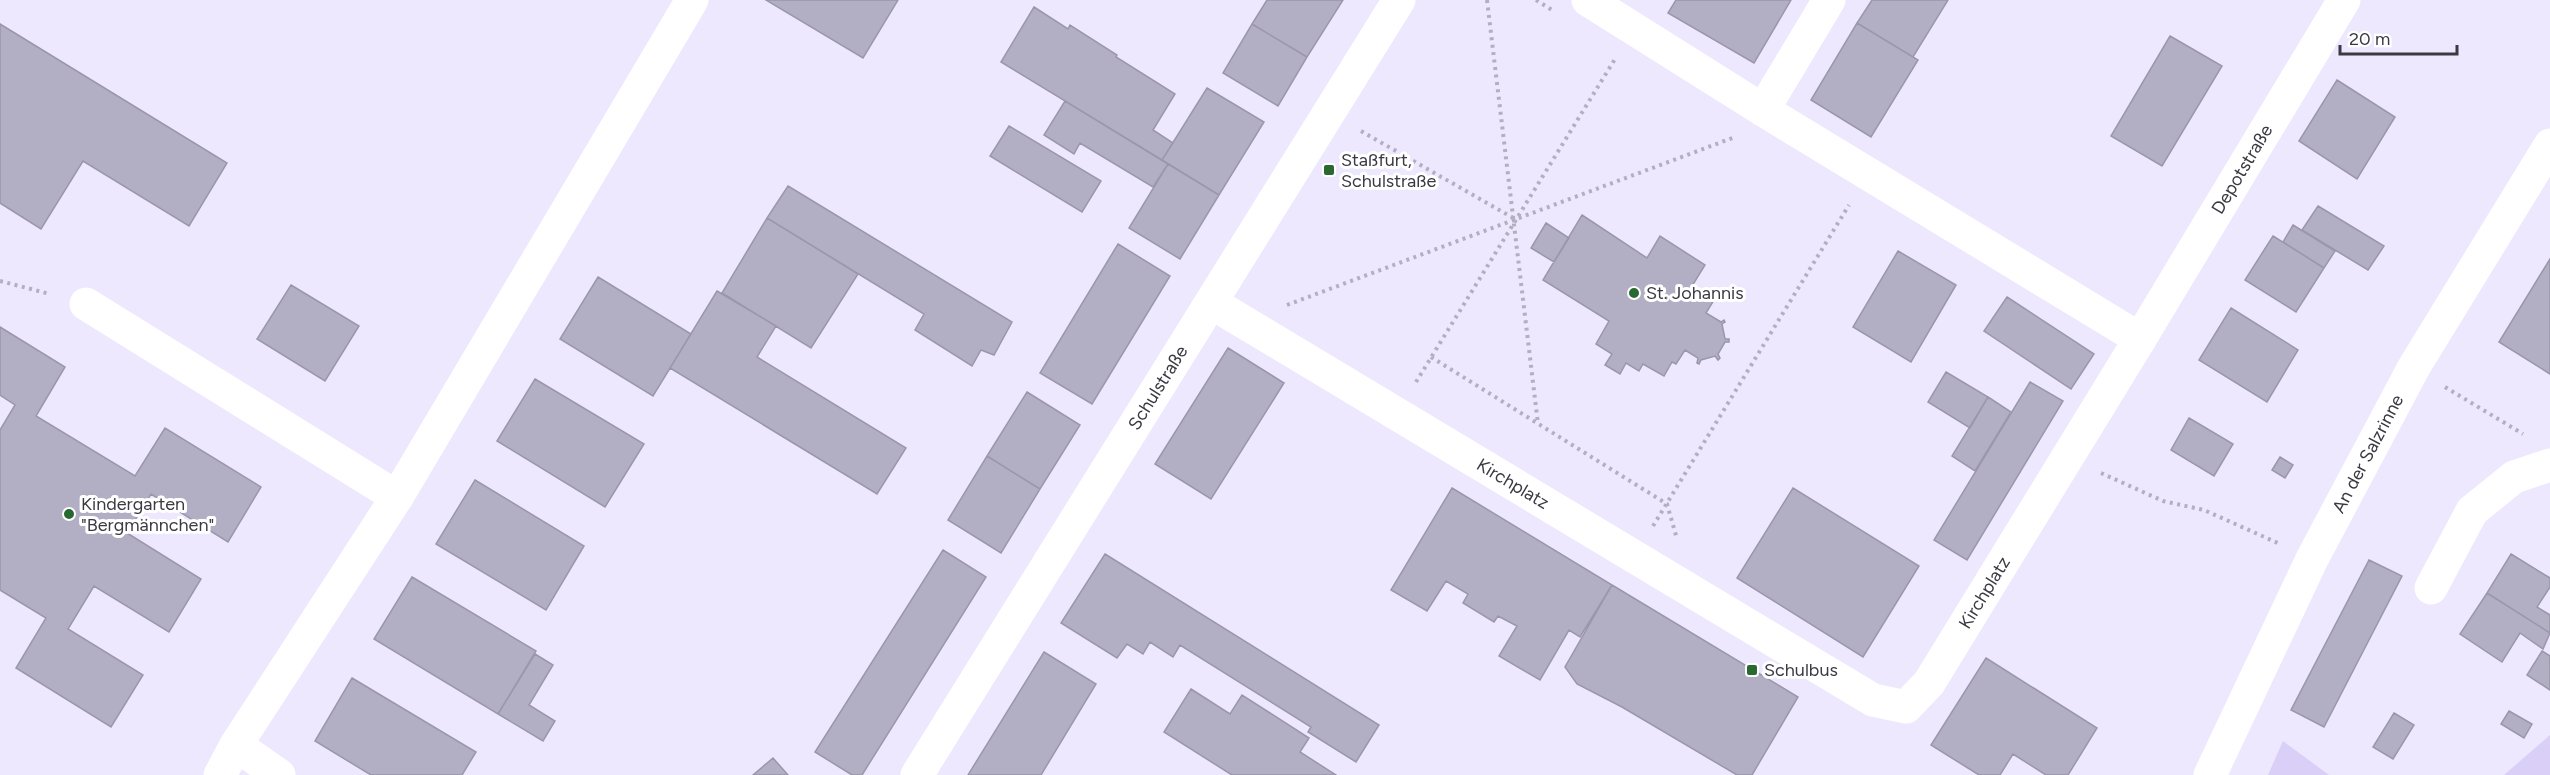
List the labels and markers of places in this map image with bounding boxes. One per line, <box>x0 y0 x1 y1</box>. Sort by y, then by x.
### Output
place label: Staßfurt, Schulstraße <box>1341 149 1436 192</box>
marker: Staßfurt, Schulstraße <box>1322 163 1336 177</box>
place label: St. Johannis <box>1646 282 1744 304</box>
marker: St. Johannis <box>1627 286 1641 300</box>
place label: Kindergarten "Bergmännchen" <box>81 493 214 536</box>
marker: Kindergarten "Bergmännchen" <box>62 507 76 521</box>
place label: Schulbus <box>1764 659 1838 681</box>
marker: Schulbus <box>1745 663 1759 677</box>

